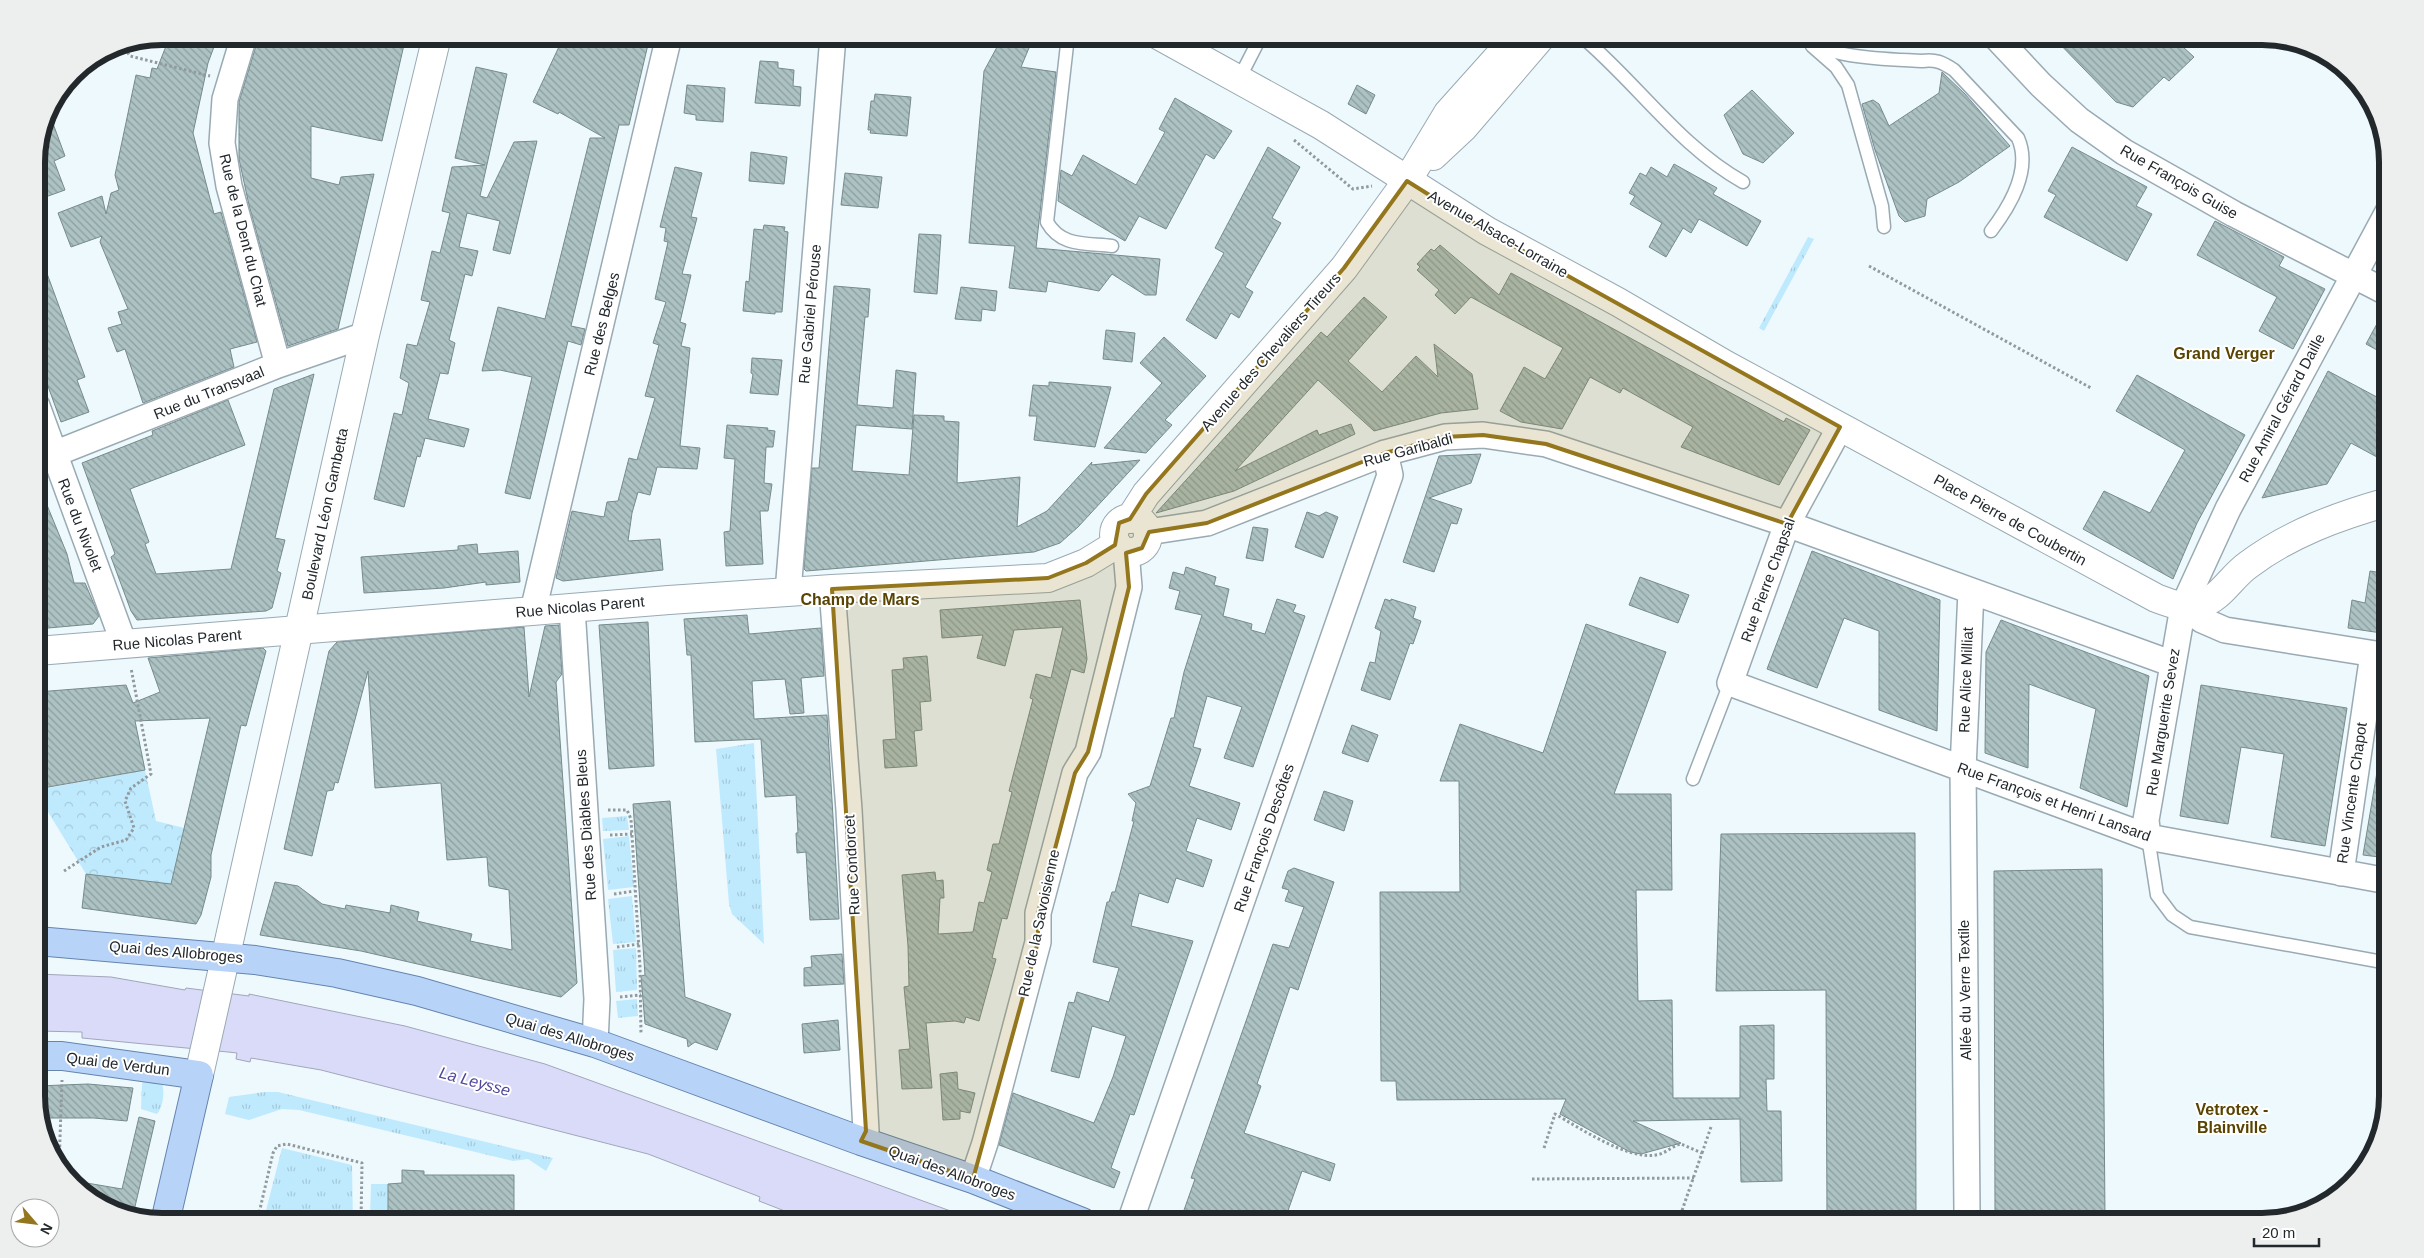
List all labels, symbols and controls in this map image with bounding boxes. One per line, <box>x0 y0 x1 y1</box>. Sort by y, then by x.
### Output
street label: Rue François Guise <box>2118 141 2241 222</box>
street label: Rue de la Dent du Chat <box>216 152 271 309</box>
street label: Avenue Alsace-Lorraine <box>1425 186 1571 281</box>
street label: Rue Gabriel Pérouse <box>795 243 824 384</box>
street label: Avenue des Chevaliers Tireurs <box>1197 269 1344 434</box>
street label: Rue des Belges <box>580 270 623 377</box>
street label: Rue Amiral Gérard Daille <box>2235 331 2328 485</box>
district label: Grand Verger <box>2173 345 2275 362</box>
street label: Rue du Transvaal <box>151 363 267 422</box>
street label: Boulevard Léon Gambetta <box>298 426 351 601</box>
street label: Rue Garibaldi <box>1361 429 1454 470</box>
street label: Place Pierre de Coubertin <box>1931 470 2089 569</box>
street label: Rue du Nivolet <box>55 476 106 575</box>
street label: Rue Pierre Chapsal <box>1737 515 1798 644</box>
district label: Champ de Mars <box>800 591 920 608</box>
street label: Rue Nicolas Parent <box>515 592 646 621</box>
street label: Rue Nicolas Parent <box>112 625 243 654</box>
street label: Rue Alice Milliat <box>1955 626 1976 733</box>
street label: Rue Marguerite Sevez <box>2142 647 2183 797</box>
street label: Rue Vincente Chapot <box>2333 720 2370 865</box>
street label: Rue des Diables Bleus <box>572 749 599 901</box>
street label: Rue François et Henri Lansard <box>1955 759 2153 844</box>
street label: Rue François Descôtes <box>1230 761 1297 914</box>
street label: Rue Condorcet <box>840 813 863 916</box>
street label: Rue de la Savoisienne <box>1015 848 1062 998</box>
street label: Allée du Verre Textile <box>1955 920 1974 1060</box>
street label: Quai des Allobroges <box>108 937 244 966</box>
street label: Quai des Allobroges <box>503 1009 637 1064</box>
street label: Quai de Verdun <box>65 1049 171 1078</box>
water label: La Leysse <box>437 1064 512 1099</box>
district label: Vetrotex - Blainville <box>2196 1101 2268 1136</box>
street label: Quai des Allobroges <box>886 1142 1018 1203</box>
north arrow <box>10 1198 60 1248</box>
scale bar <box>2254 1216 2319 1248</box>
text: N <box>37 1221 56 1237</box>
text: 20 m <box>2262 1224 2295 1241</box>

